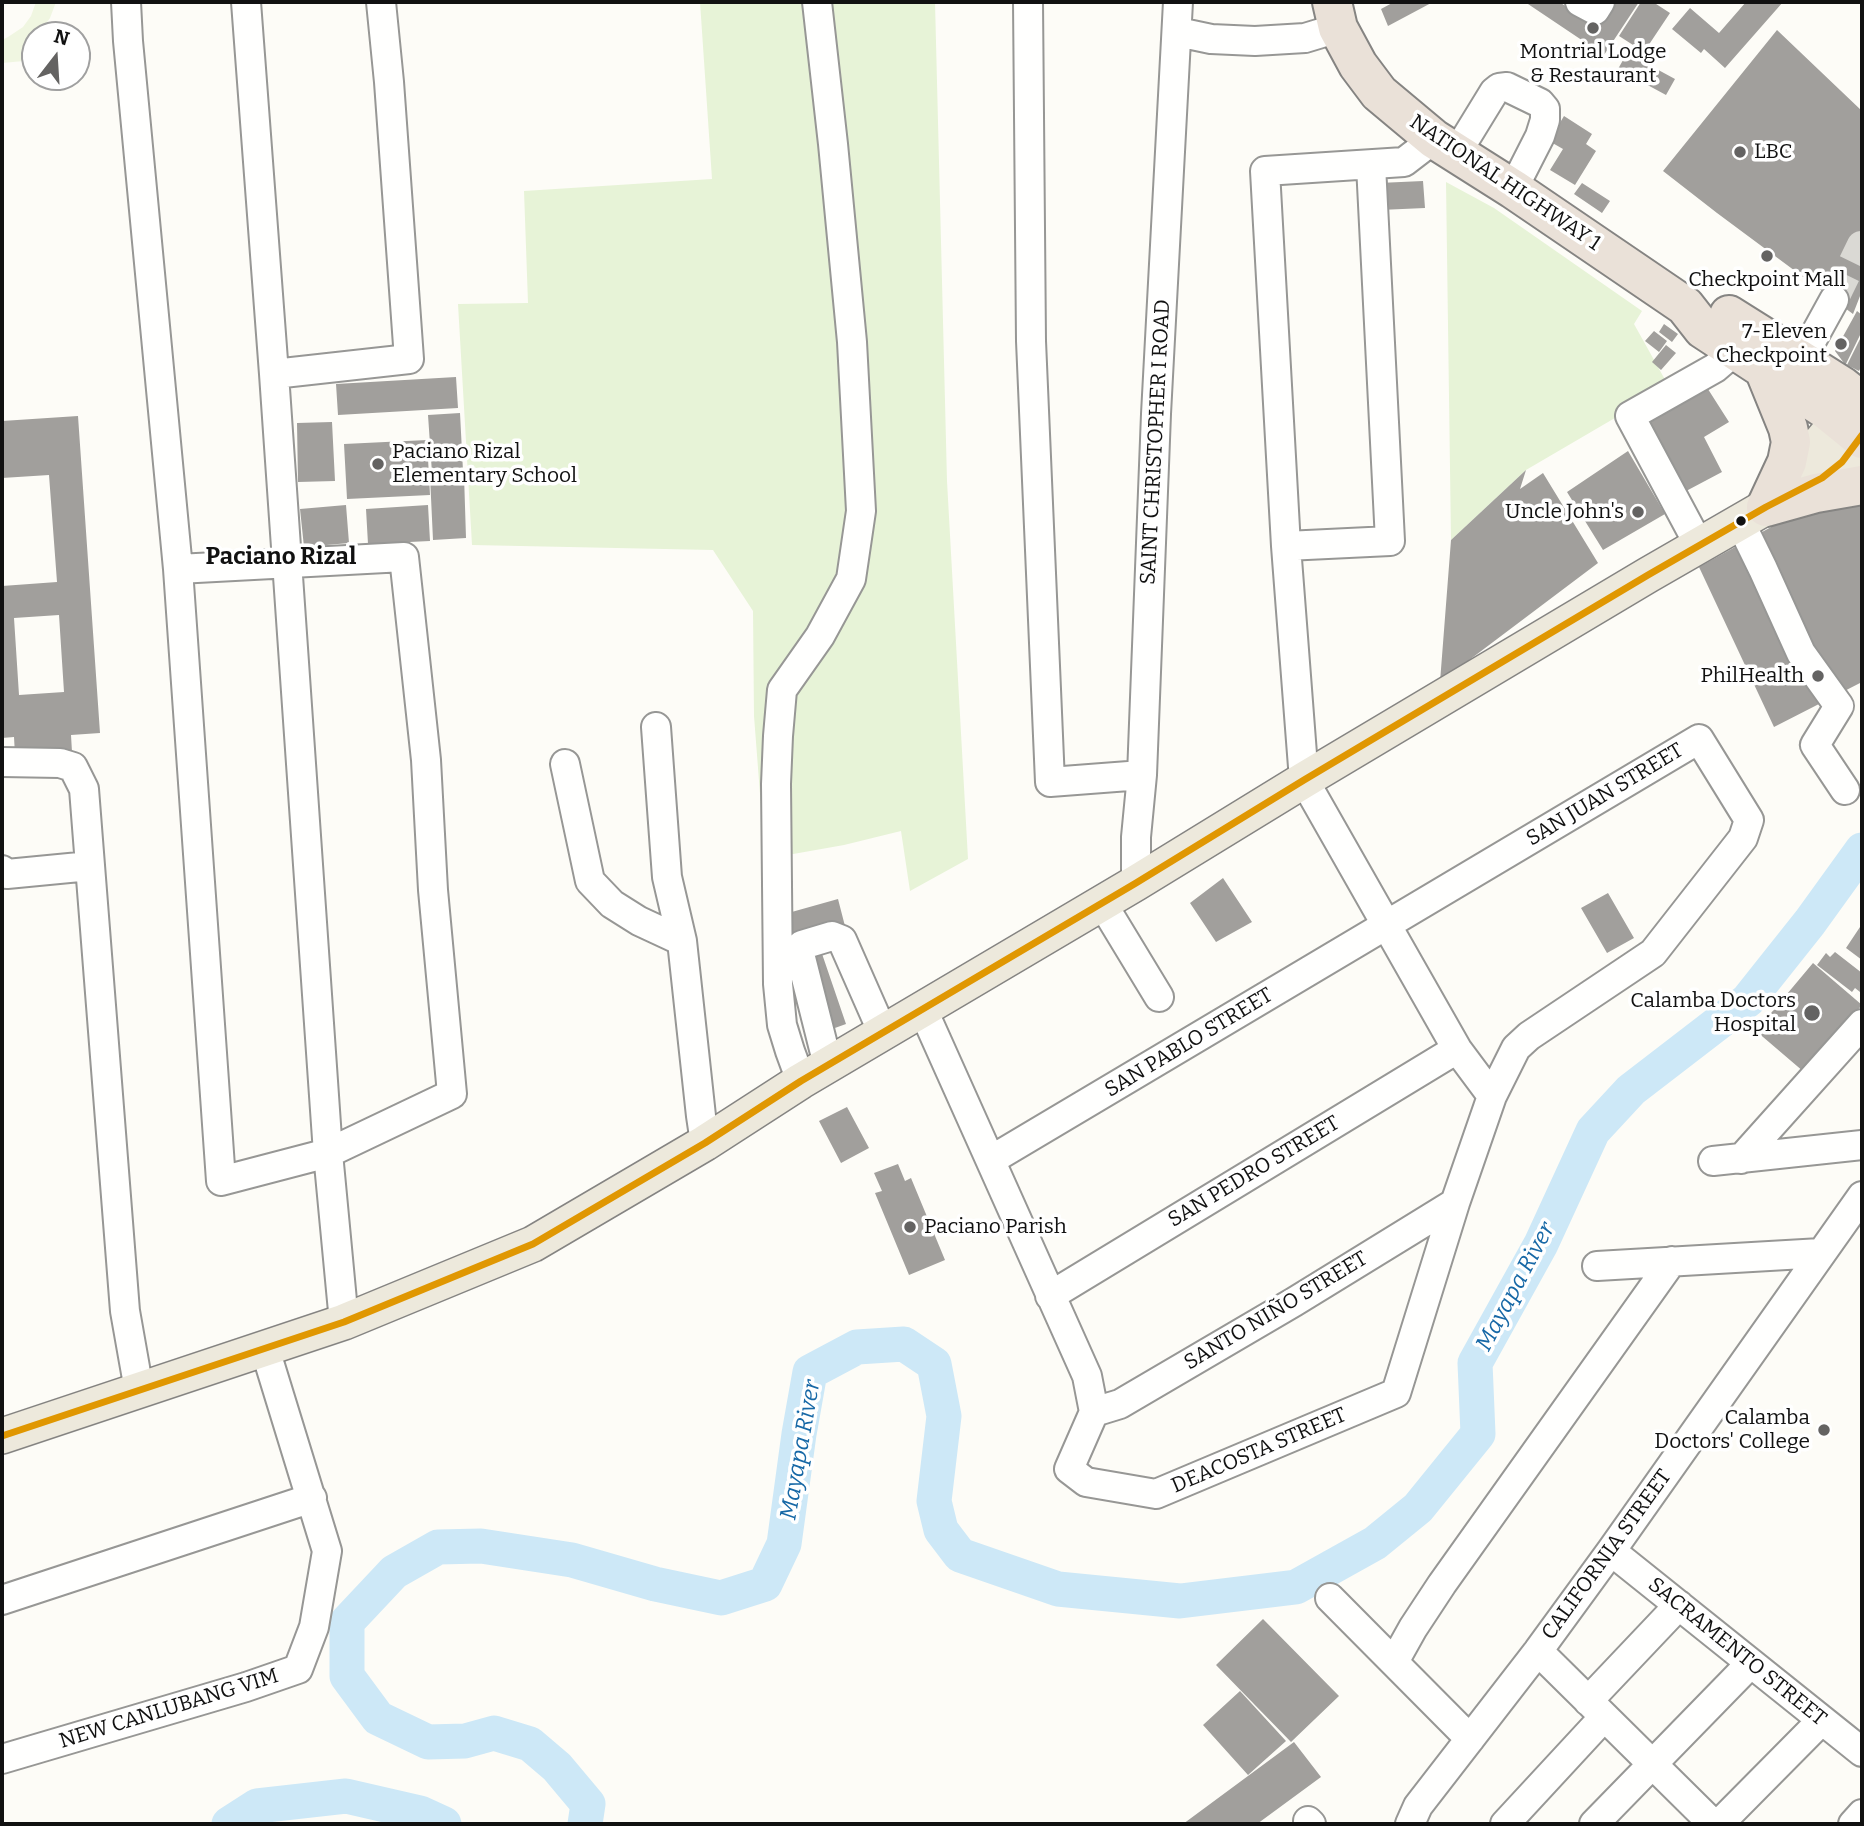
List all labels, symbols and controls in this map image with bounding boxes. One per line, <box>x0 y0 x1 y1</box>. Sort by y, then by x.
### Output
marker: Montrial Lodge & Restaurant <box>1585 20 1601 36</box>
north arrow <box>21 21 91 91</box>
text: N <box>51 24 72 50</box>
place label: Montrial Lodge & Restaurant <box>1520 39 1666 89</box>
street label: NATIONAL HIGHWAY 1 <box>1405 110 1605 256</box>
place label: LBC <box>1754 139 1792 165</box>
marker: LBC <box>1732 144 1748 160</box>
marker: Checkpoint Mall <box>1759 248 1775 264</box>
place label: Checkpoint Mall <box>1688 267 1846 293</box>
street label: SAINT CHRISTOPHER I ROAD <box>1136 299 1176 585</box>
place label: 7-Eleven Checkpoint <box>1716 319 1827 369</box>
marker: 7-Eleven Checkpoint <box>1833 336 1849 352</box>
place label: Paciano Rizal Elementary School <box>392 439 577 489</box>
marker: Paciano Rizal Elementary School <box>370 456 386 472</box>
place label: Uncle John's <box>1505 499 1624 525</box>
marker: Uncle John's <box>1630 504 1646 520</box>
unlabelled marker <box>1734 514 1748 528</box>
district label: Paciano Rizal <box>206 543 356 571</box>
place label: PhilHealth <box>1701 663 1804 689</box>
marker: PhilHealth <box>1810 668 1826 684</box>
street label: SAN JUAN STREET <box>1522 738 1688 852</box>
street label: SAN PABLO STREET <box>1101 983 1277 1103</box>
place label: Calamba Doctors Hospital <box>1630 988 1796 1038</box>
marker: Calamba Doctors Hospital <box>1802 1003 1822 1023</box>
street label: SAN PEDRO STREET <box>1164 1111 1344 1233</box>
place label: Paciano Parish <box>924 1214 1067 1240</box>
water label: Mayapa River <box>1471 1218 1561 1356</box>
marker: Paciano Parish <box>902 1219 918 1235</box>
street label: SANTO NIÑO STREET <box>1180 1246 1372 1376</box>
water label: Mayapa River <box>775 1378 827 1522</box>
street label: DEACOSTA STREET <box>1168 1403 1350 1499</box>
place label: Calamba Doctors' College <box>1654 1405 1810 1455</box>
marker: Calamba Doctors' College <box>1816 1422 1832 1438</box>
street label: CALIFORNIA STREET <box>1537 1465 1677 1645</box>
street label: SACRAMENTO STREET <box>1643 1572 1831 1732</box>
street label: NEW CANLUBANG VIM <box>56 1664 282 1754</box>

